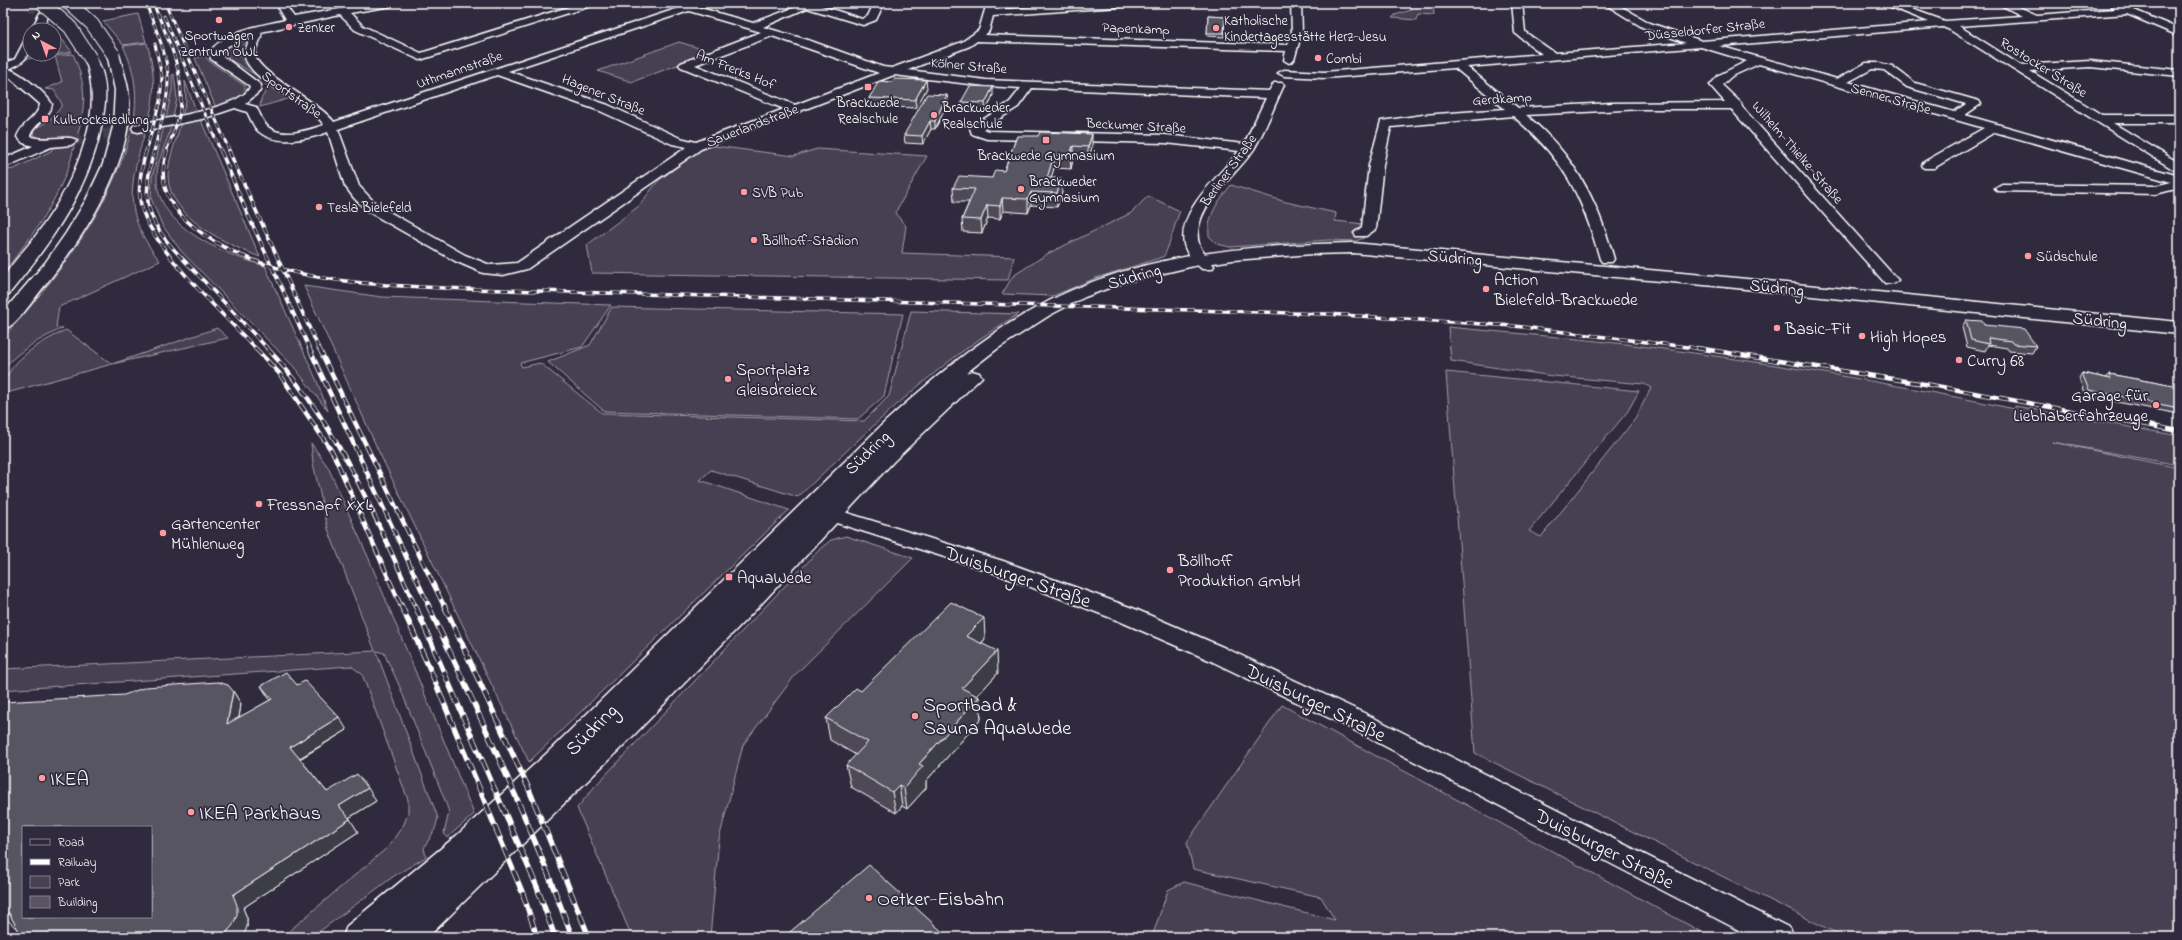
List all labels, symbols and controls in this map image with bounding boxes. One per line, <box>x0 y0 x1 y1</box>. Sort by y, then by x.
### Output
place label: Katholische Kindertagesstätte Herz-Jesu <box>1224 11 1387 49</box>
street label: Düsseldorfer Straße <box>1643 14 1767 47</box>
marker: Sportwagen Zentrum OWL <box>214 15 224 25</box>
place label: Zenker <box>297 18 336 39</box>
street label: Papenkamp <box>1102 18 1171 41</box>
north arrow <box>22 22 62 62</box>
marker: Zenker <box>284 22 294 32</box>
marker: Katholische Kindertagesstätte Herz-Jesu <box>1211 23 1221 33</box>
place label: Sportwagen Zentrum OWL <box>180 26 259 63</box>
text: N <box>28 27 44 44</box>
street label: Rostocker Straße <box>1995 33 2092 104</box>
street label: Am Frerks Hof <box>692 45 779 96</box>
street label: Uthmannstraße <box>414 46 506 95</box>
place label: Combi <box>1326 49 1362 70</box>
street label: Kölner Straße <box>930 53 1008 80</box>
marker: Combi <box>1313 53 1323 63</box>
street label: Sportstraße <box>257 66 326 125</box>
street label: Hagener Straße <box>558 69 649 123</box>
street label: Senner Straße <box>1848 78 1934 121</box>
marker: Brackwede Realschule <box>863 82 873 92</box>
street label: Gerdkamp <box>1472 87 1533 112</box>
place label: Brackwede Realschule <box>835 93 900 130</box>
street label: Wilhelm-Thielke-Straße <box>1746 97 1848 210</box>
place label: Brackweder Realschule <box>941 98 1010 135</box>
street label: Sauerlandstraße <box>703 99 802 154</box>
place label: Kulbrocksiedlung <box>53 110 149 132</box>
marker: Brackweder Realschule <box>929 110 939 120</box>
street label: Beckumer Straße <box>1084 113 1187 140</box>
marker: Kulbrocksiedlung <box>40 114 50 124</box>
street label: Berliner Straße <box>1195 130 1263 212</box>
marker: Brackwede Gymnasium <box>1041 135 1051 145</box>
place label: Brackwede Gymnasium <box>976 146 1115 168</box>
place label: Brackweder Gymnasium <box>1028 172 1099 210</box>
place label: SVB Pub <box>752 183 804 204</box>
marker: Brackweder Gymnasium <box>1016 184 1026 194</box>
marker: SVB Pub <box>739 187 749 197</box>
place label: Tesla Bielefeld <box>327 198 412 219</box>
marker: Tesla Bielefeld <box>314 202 324 212</box>
place label: Böllhoff-Stadion <box>761 231 858 252</box>
marker: Böllhoff-Stadion <box>749 235 759 245</box>
street label: Südring <box>1426 244 1483 275</box>
place label: Südschule <box>2036 247 2098 268</box>
marker: Südschule <box>2023 251 2033 261</box>
street label: Südring <box>1105 258 1165 299</box>
place label: Action Bielefeld-Brackwede <box>1493 268 1638 313</box>
street label: Südring <box>1748 273 1805 306</box>
marker: Action Bielefeld-Brackwede <box>1481 284 1491 294</box>
street label: Südring <box>2071 306 2128 339</box>
place label: Basic-Fit <box>1784 317 1851 342</box>
marker: Basic-Fit <box>1772 323 1782 333</box>
place label: High Hopes <box>1870 325 1946 352</box>
marker: High Hopes <box>1857 331 1867 341</box>
place label: Curry 68 <box>1967 349 2024 375</box>
marker: Curry 68 <box>1954 355 1964 365</box>
place label: Sportplatz Gleisdreieck <box>736 358 818 403</box>
marker: Sportplatz Gleisdreieck <box>723 374 733 384</box>
place label: Garage für Liebhaberfahrzeuge <box>2013 384 2149 431</box>
marker: Garage für Liebhaberfahrzeuge <box>2151 400 2161 410</box>
street label: Südring <box>840 425 898 482</box>
place label: Fressnapf XXL <box>266 493 372 518</box>
marker: Fressnapf XXL <box>254 499 264 509</box>
place label: Gartencenter Mühlenweg <box>171 512 261 559</box>
marker: Gartencenter Mühlenweg <box>158 528 168 538</box>
street label: Duisburger Straße <box>939 539 1094 618</box>
place label: Böllhoff Produktion GmbH <box>1177 549 1301 594</box>
marker: Böllhoff Produktion GmbH <box>1165 565 1175 575</box>
place label: AquaWede <box>737 566 812 591</box>
marker: AquaWede <box>724 572 734 582</box>
street label: Duisburger Straße <box>1238 657 1390 752</box>
place label: Sportbad & Sauna AquaWede <box>923 692 1071 744</box>
street label: Südring <box>560 698 626 764</box>
marker: Sportbad & Sauna AquaWede <box>910 711 920 721</box>
place label: IKEA <box>50 766 89 795</box>
marker: IKEA <box>37 773 47 783</box>
place label: IKEA Parkhaus <box>199 800 321 829</box>
street label: Duisburger Straße <box>1528 802 1679 899</box>
marker: IKEA Parkhaus <box>186 807 196 817</box>
legend <box>22 826 152 918</box>
text: Road <box>58 834 84 852</box>
text: Railway <box>58 854 97 873</box>
text: Park <box>58 874 80 892</box>
place label: Oetker-Eisbahn <box>877 886 1004 915</box>
marker: Oetker-Eisbahn <box>864 893 874 903</box>
text: Building <box>57 894 97 913</box>

